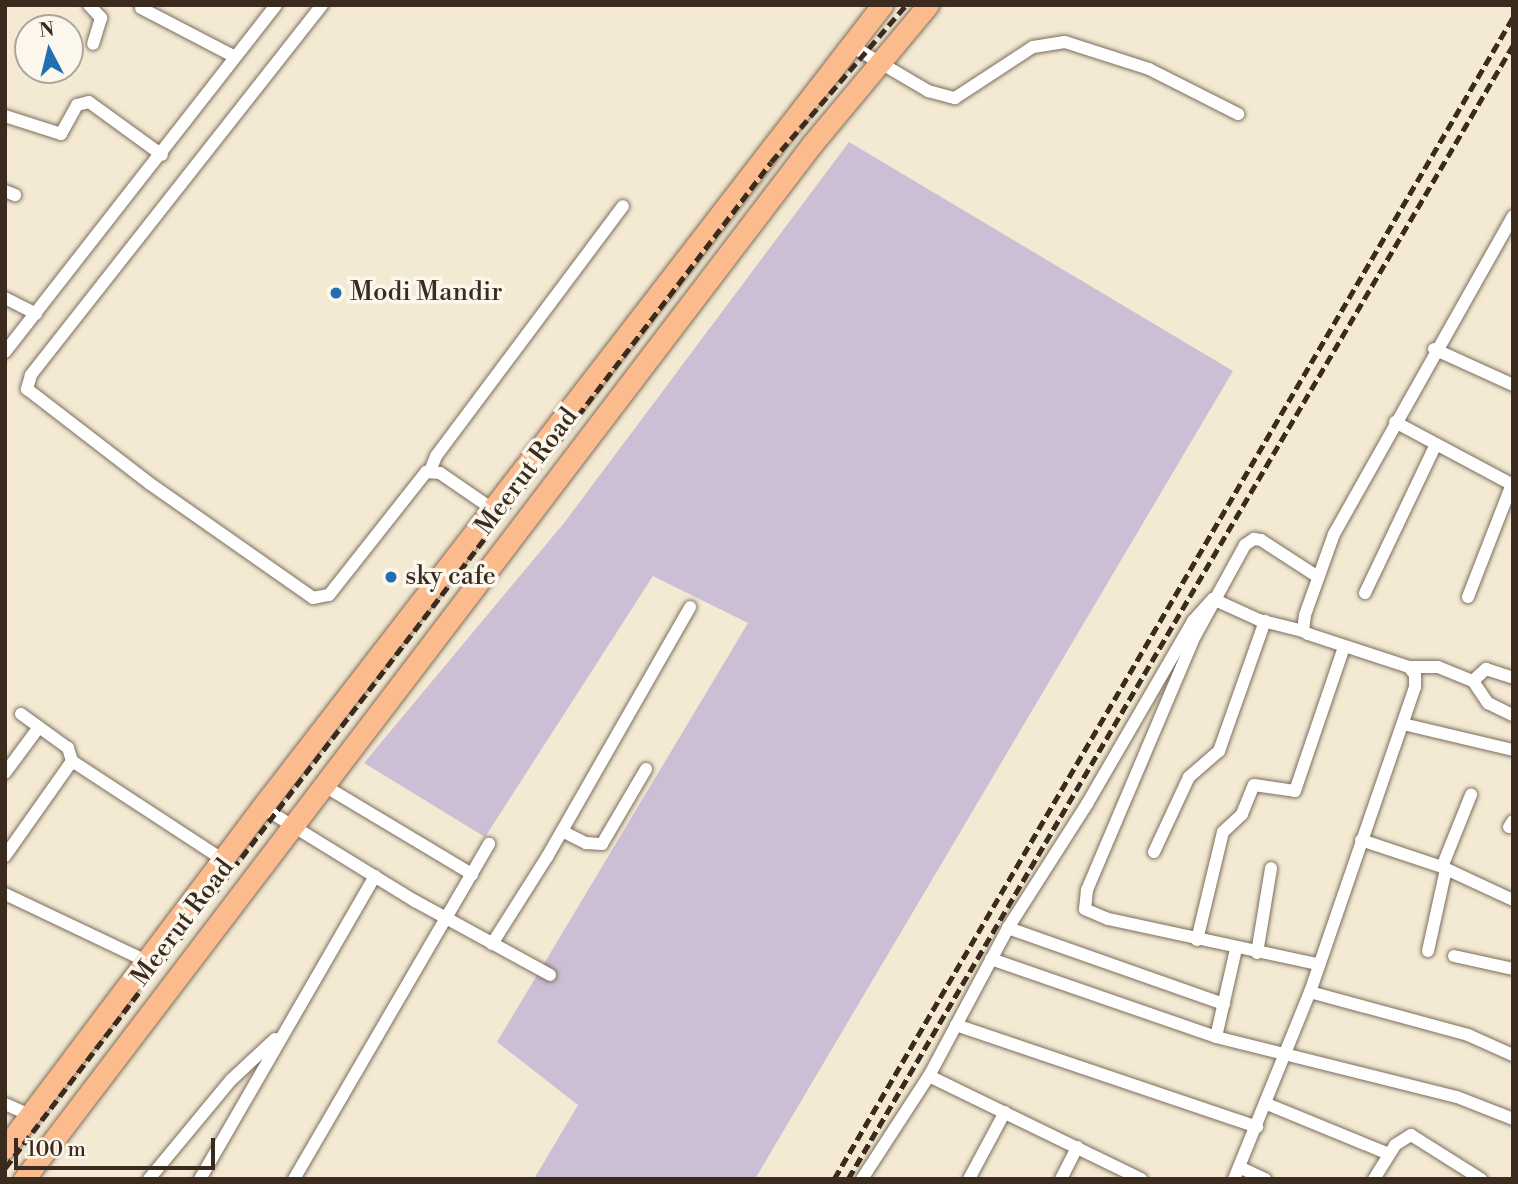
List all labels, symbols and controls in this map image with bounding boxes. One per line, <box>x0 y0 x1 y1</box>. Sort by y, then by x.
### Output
north arrow <box>14 14 84 84</box>
text: N <box>38 17 56 43</box>
place label: Modi Mandir <box>350 277 503 309</box>
marker: Modi Mandir <box>328 285 344 301</box>
street label: Meerut Road <box>469 402 585 542</box>
place label: sky cafe <box>405 561 496 593</box>
marker: sky cafe <box>383 569 399 585</box>
street label: Meerut Road <box>125 853 241 993</box>
scale bar <box>18 1124 219 1168</box>
text: 100 m <box>27 1137 86 1163</box>

